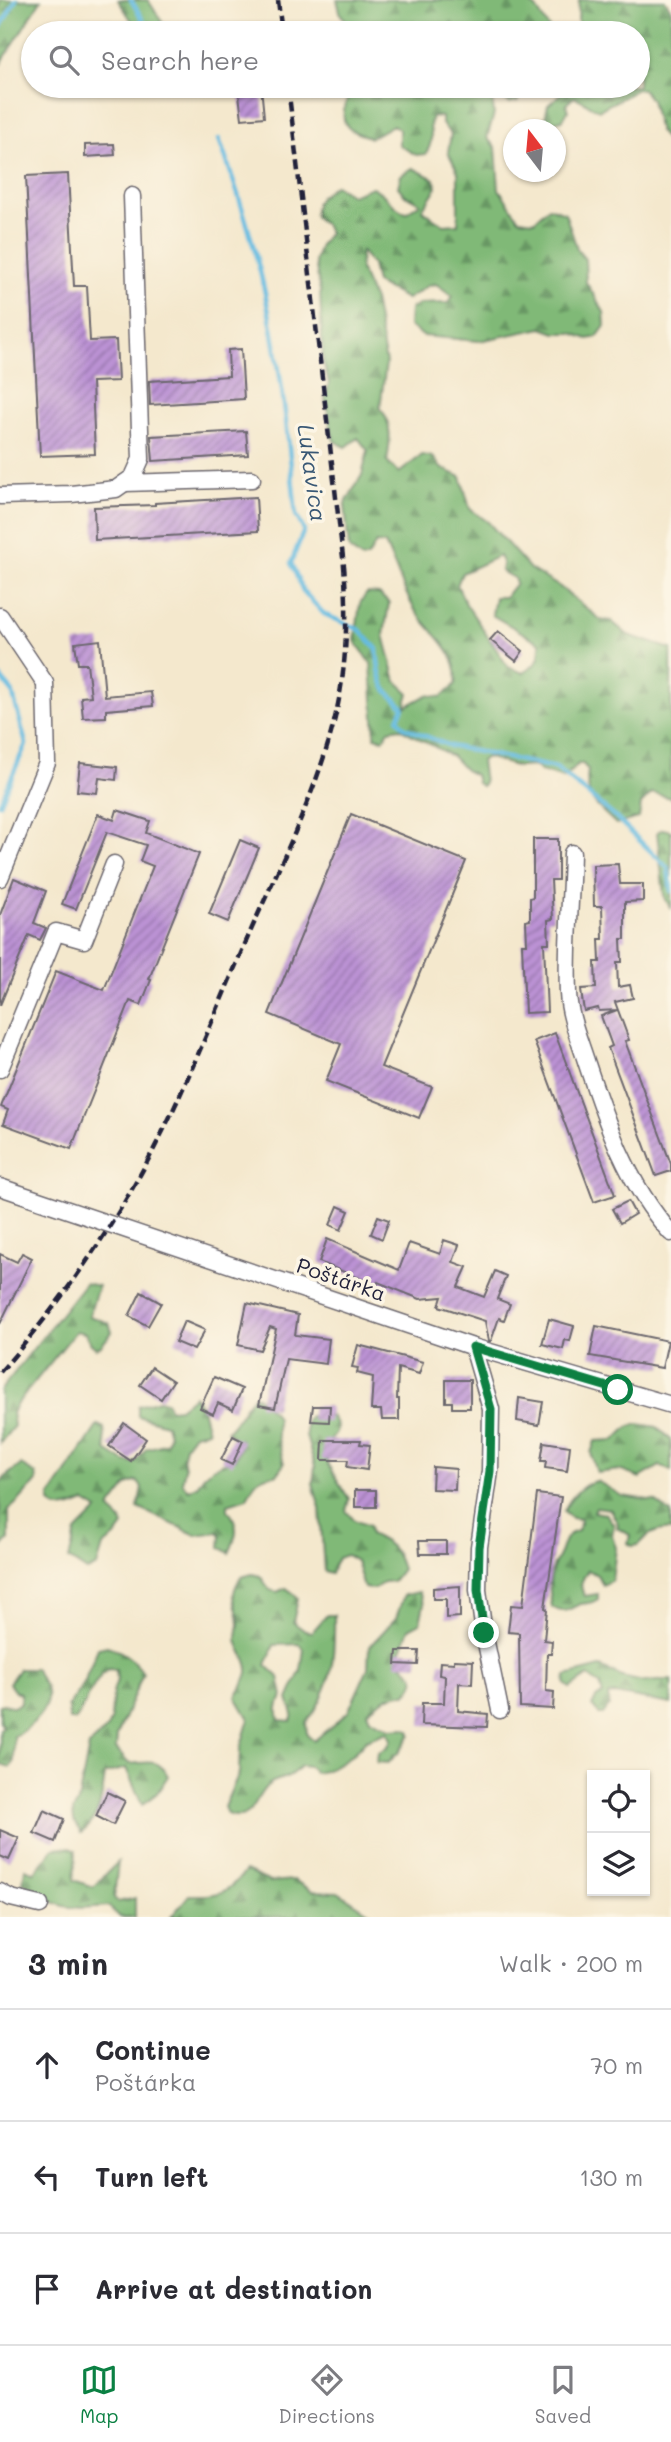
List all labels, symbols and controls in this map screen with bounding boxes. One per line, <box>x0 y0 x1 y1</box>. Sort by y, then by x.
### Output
search box <box>21 21 650 98</box>
icon: search <box>45 41 83 79</box>
text: Search here <box>101 43 259 77</box>
north arrow <box>503 119 566 182</box>
water label: Lukavica <box>291 422 335 524</box>
street label: Poštárka <box>293 1251 390 1306</box>
route start <box>602 1374 633 1405</box>
route end <box>468 1617 499 1648</box>
map controls <box>587 1770 650 1896</box>
button: locate <box>587 1770 650 1833</box>
button: layers <box>587 1833 650 1896</box>
text: 3 min <box>28 1943 108 1983</box>
text: Walk · 200 m <box>499 1948 643 1978</box>
text: Continue <box>95 2033 211 2067</box>
icon: ahead <box>28 2046 66 2084</box>
text: 70 m <box>590 2050 643 2080</box>
text: Poštárka <box>95 2067 196 2097</box>
icon: left <box>28 2158 66 2196</box>
text: Turn left <box>95 2160 208 2194</box>
text: 130 m <box>579 2162 643 2192</box>
icon: arrive <box>28 2270 66 2308</box>
text: Arrive at destination <box>95 2272 372 2306</box>
tab: Map <box>80 2361 119 2428</box>
tab: Directions <box>278 2361 375 2428</box>
tab: Saved <box>535 2361 591 2428</box>

